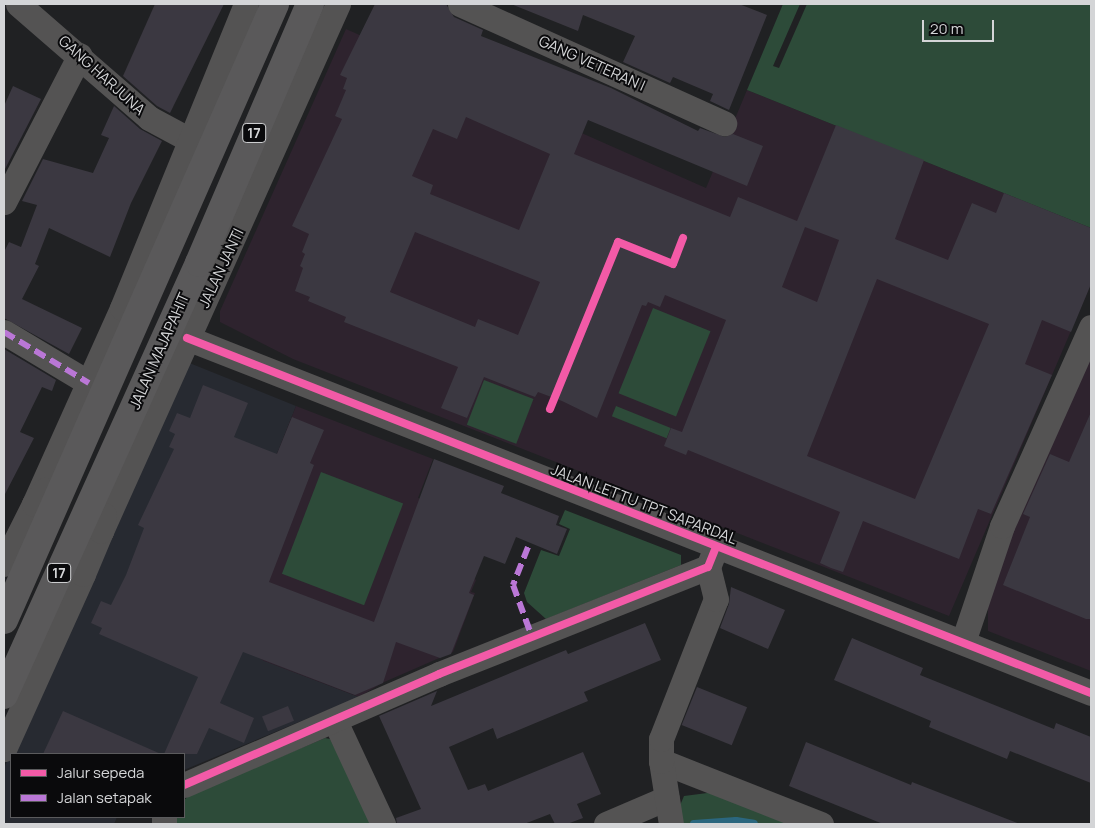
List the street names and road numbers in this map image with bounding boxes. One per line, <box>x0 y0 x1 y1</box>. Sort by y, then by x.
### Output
street label: GANG HARJUNA <box>55 31 149 119</box>
street label: GANG VETERAN I <box>536 32 648 94</box>
road number: 17 <box>242 122 266 144</box>
street label: JALAN JANTI <box>195 225 247 311</box>
street label: JALAN MAJAPAHIT <box>125 290 193 412</box>
street label: JALAN LETTU TPT SAPARDAL <box>548 460 740 548</box>
road number: 17 <box>46 562 72 584</box>

